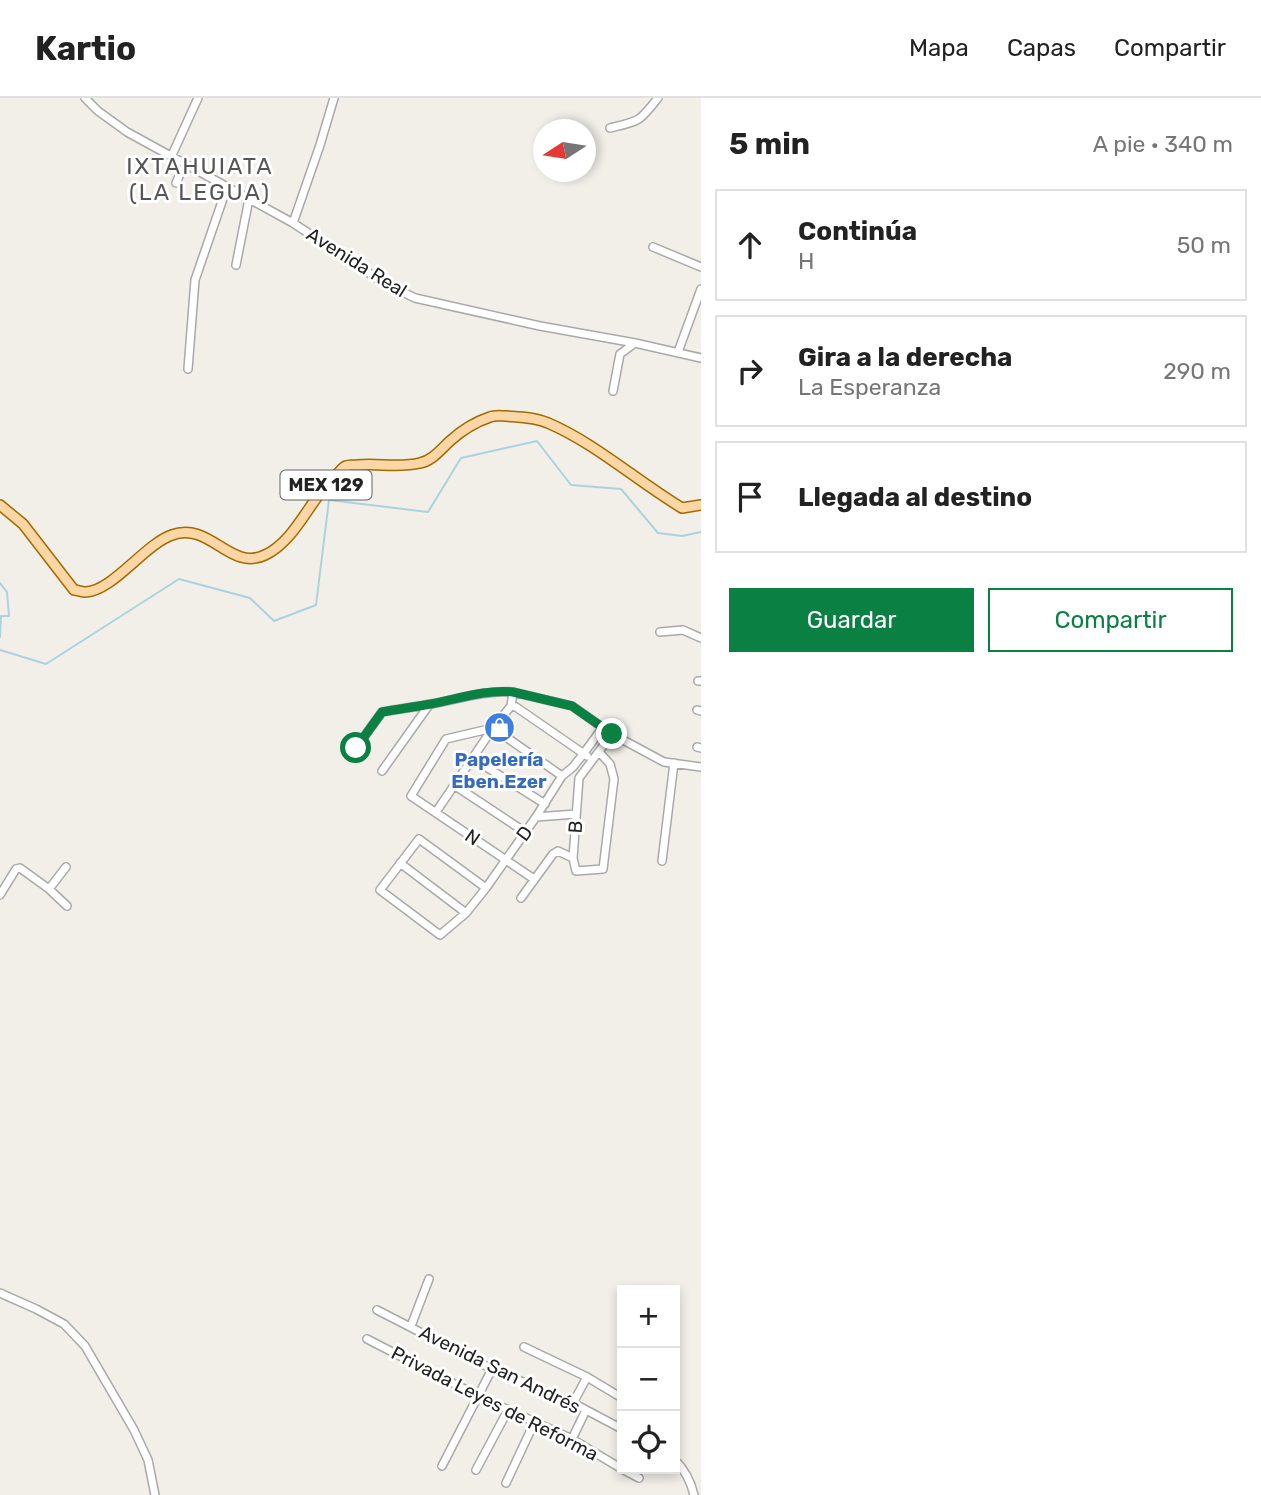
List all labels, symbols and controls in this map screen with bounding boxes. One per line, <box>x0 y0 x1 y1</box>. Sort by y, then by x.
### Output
text: Kartio <box>35 29 136 68</box>
text: Mapa <box>909 34 969 62</box>
text: Capas <box>1007 34 1076 62</box>
text: Compartir <box>1114 34 1226 62</box>
north arrow <box>533 119 596 182</box>
text: 5 min <box>729 126 810 162</box>
text: A pie · 340 m <box>1093 130 1233 158</box>
district label: IXTAHUIATA (LA LEGUA) <box>126 152 274 206</box>
text: Continúa <box>798 216 917 247</box>
street label: Avenida Real <box>302 223 411 302</box>
icon: ahead <box>731 226 769 264</box>
text: 50 m <box>1177 231 1231 259</box>
text: H <box>798 247 814 275</box>
text: Gira a la derecha <box>798 342 1012 373</box>
icon: right <box>731 352 769 390</box>
text: 290 m <box>1163 357 1231 385</box>
text: La Esperanza <box>798 373 941 401</box>
road number: MEX 129 <box>280 470 372 500</box>
icon: arrive <box>731 478 769 516</box>
text: Llegada al destino <box>798 482 1032 513</box>
button: Guardar <box>729 588 974 652</box>
button: Compartir <box>988 588 1233 652</box>
shop icon: Papelería Eben.Ezer <box>482 711 516 745</box>
route end <box>596 718 627 749</box>
route start <box>340 732 371 763</box>
place label: Papelería Eben.Ezer <box>451 748 547 793</box>
street label: B <box>564 820 587 834</box>
street label: D <box>511 821 538 845</box>
street label: N <box>461 824 485 851</box>
map controls <box>617 1285 680 1474</box>
button: + <box>617 1285 680 1348</box>
street label: Avenida San Andrés <box>415 1320 584 1418</box>
street label: Privada Leyes de Reforma <box>387 1341 602 1466</box>
button: − <box>617 1348 680 1411</box>
button: locate <box>617 1411 680 1474</box>

